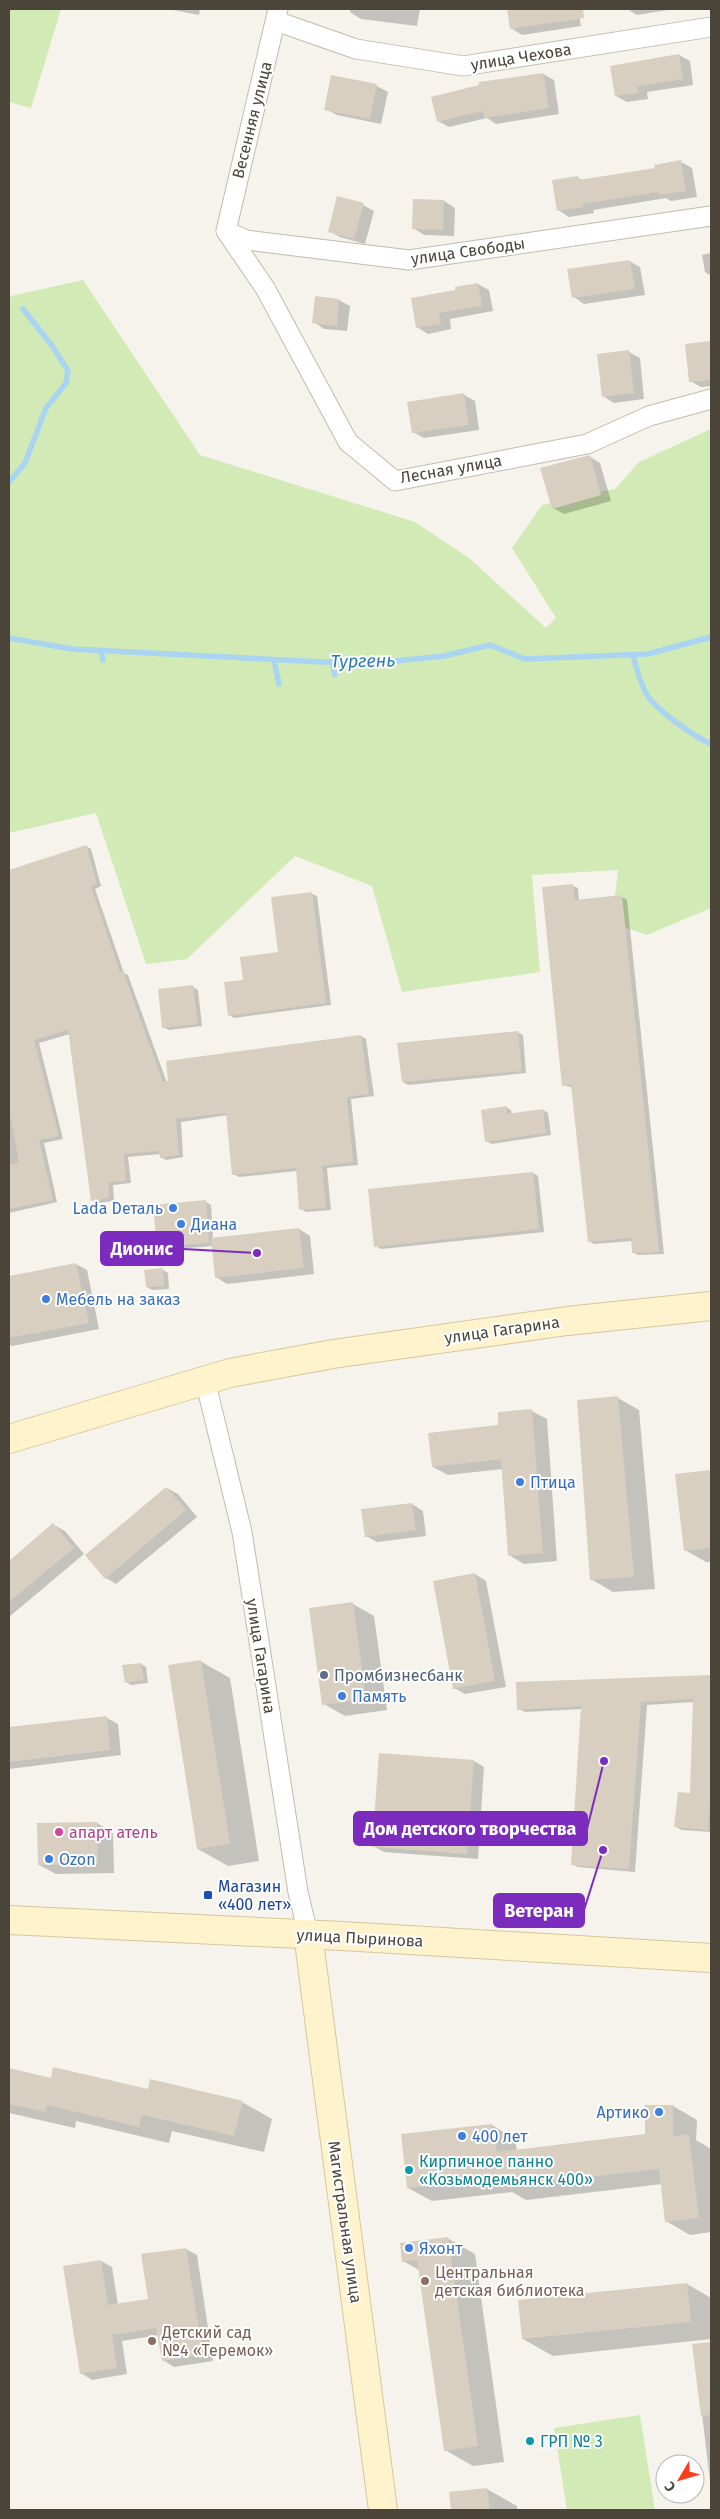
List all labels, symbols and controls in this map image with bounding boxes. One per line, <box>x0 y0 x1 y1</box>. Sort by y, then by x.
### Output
street label: улица Чехова <box>469 40 573 74</box>
street label: Весенняя улица <box>228 60 276 180</box>
street label: улица Свободы <box>410 234 526 268</box>
street label: Лесная улица <box>399 451 503 487</box>
water label: Тургень <box>330 649 396 673</box>
place label: Lada Dеталь <box>73 1199 163 1218</box>
marker: Lada Dеталь <box>167 1202 179 1214</box>
place label: Диана <box>190 1215 237 1234</box>
marker: Диана <box>175 1218 187 1230</box>
callout: Дионис <box>101 1232 183 1265</box>
text: Дионис <box>110 1238 174 1260</box>
place label: Мебель на заказ <box>56 1290 180 1309</box>
marker: Мебель на заказ <box>40 1293 52 1305</box>
street label: улица Гагарина <box>443 1313 561 1347</box>
place label: Птица <box>530 1473 576 1492</box>
marker: Птица <box>514 1476 526 1488</box>
street label: улица Гагарина <box>243 1597 279 1715</box>
place label: Промбизнесбанк <box>334 1666 463 1685</box>
marker: Промбизнесбанк <box>318 1669 330 1681</box>
place label: Память <box>352 1687 407 1706</box>
marker: Память <box>336 1690 348 1702</box>
callout: Дом детского творчества <box>354 1812 587 1845</box>
text: Дом детского творчества <box>363 1818 577 1840</box>
place label: апарт атель <box>69 1823 158 1842</box>
marker: апарт атель <box>53 1826 65 1838</box>
place label: Ozon <box>59 1850 96 1869</box>
marker: Ozon <box>43 1853 55 1865</box>
place label: Магазин «400 лет» <box>218 1877 291 1914</box>
marker: Магазин «400 лет» <box>202 1889 214 1901</box>
callout: Ветеран <box>494 1894 584 1927</box>
text: Ветеран <box>504 1900 574 1922</box>
street label: улица Пыринова <box>296 1925 424 1951</box>
place label: Артико <box>596 2103 649 2122</box>
marker: Артико <box>653 2106 665 2118</box>
place label: 400 лет <box>472 2127 528 2146</box>
marker: 400 лет <box>456 2130 468 2142</box>
street label: Магистральная улица <box>324 2140 366 2304</box>
place label: Кирпичное панно «Козьмодемьянск 400» <box>419 2152 593 2189</box>
marker: Кирпичное панно «Козьмодемьянск 400» <box>403 2164 415 2176</box>
place label: Яхонт <box>419 2239 463 2258</box>
marker: Яхонт <box>403 2242 415 2254</box>
place label: Центральная детская библиотека <box>435 2263 585 2300</box>
marker: Центральная детская библиотека <box>419 2275 431 2287</box>
place label: Детский сад №4 «Теремок» <box>161 2323 273 2360</box>
marker: Детский сад №4 «Теремок» <box>146 2335 158 2347</box>
place label: ГРП № 3 <box>540 2432 603 2451</box>
marker: ГРП № 3 <box>524 2435 536 2447</box>
north arrow <box>655 2454 705 2504</box>
text: С <box>661 2478 679 2495</box>

